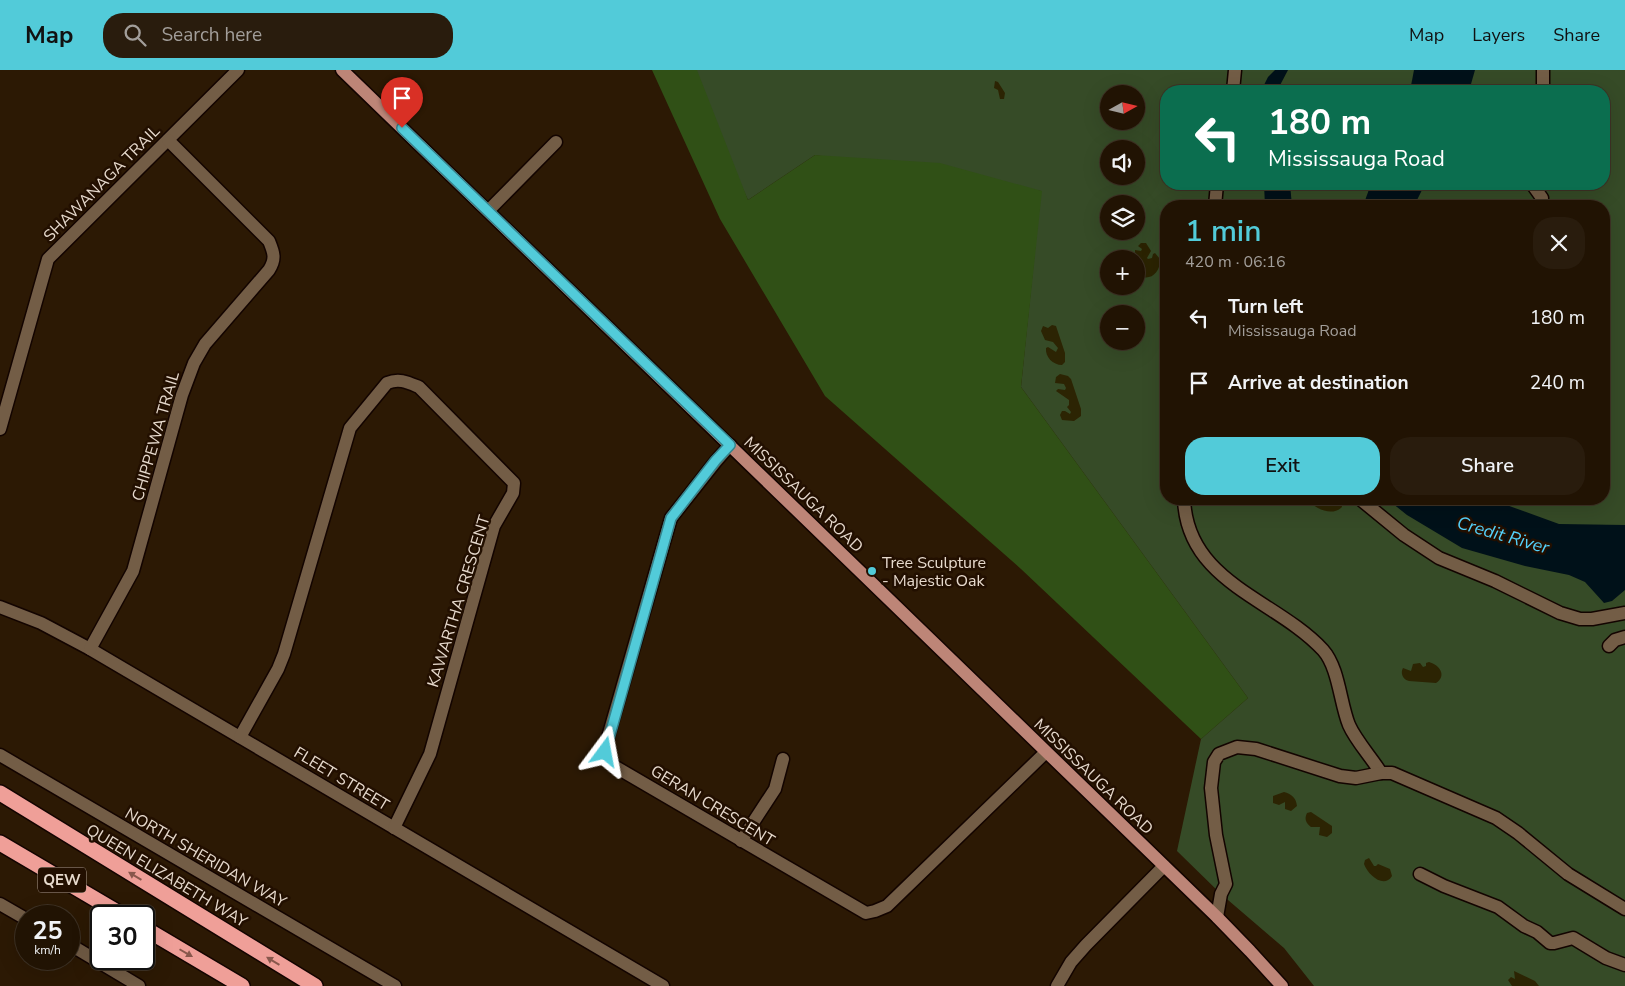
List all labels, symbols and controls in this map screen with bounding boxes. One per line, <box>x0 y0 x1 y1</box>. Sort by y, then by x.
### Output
search box <box>103 13 453 58</box>
text: Map <box>25 19 73 51</box>
icon: search <box>121 21 149 49</box>
text: Search here <box>161 22 262 48</box>
text: Map <box>1409 23 1444 47</box>
text: Layers <box>1472 23 1525 47</box>
text: Share <box>1553 23 1600 47</box>
pin <box>381 77 423 128</box>
icon: arrive <box>388 84 416 112</box>
north arrow <box>1100 85 1145 130</box>
map controls <box>1100 85 1145 350</box>
text: 180 m <box>1268 99 1371 146</box>
icon: left <box>1185 105 1250 170</box>
street label: SHAWANAGA TRAIL <box>39 120 165 247</box>
button: sound <box>1100 140 1145 185</box>
text: Mississauga Road <box>1268 144 1445 174</box>
button: layers <box>1100 195 1145 240</box>
text: 1 min <box>1185 211 1261 252</box>
button: close <box>1533 217 1585 269</box>
button: + <box>1100 250 1145 295</box>
text: 420 m · 06:16 <box>1185 251 1286 273</box>
text: Turn left <box>1228 294 1303 320</box>
icon: left <box>1185 304 1213 332</box>
button: − <box>1100 305 1145 350</box>
text: 180 m <box>1530 305 1585 331</box>
text: Mississauga Road <box>1228 320 1357 342</box>
street label: CHIPPEWA TRAIL <box>127 369 185 504</box>
icon: arrive <box>1185 369 1213 397</box>
text: Arrive at destination <box>1228 370 1409 396</box>
text: 240 m <box>1530 370 1585 396</box>
street label: MISSISSAUGA ROAD <box>739 432 868 558</box>
button: Exit <box>1185 437 1380 495</box>
button: Share <box>1390 437 1585 495</box>
water label: Credit River <box>1454 510 1552 560</box>
street label: KAWARTHA CRESCENT <box>422 512 496 690</box>
place label: Tree Sculpture - Majestic Oak <box>882 552 986 592</box>
marker: Tree Sculpture - Majestic Oak <box>866 565 878 577</box>
street label: MISSISSAUGA ROAD <box>1029 714 1158 840</box>
position arrow <box>578 725 630 777</box>
street label: FLEET STREET <box>290 742 394 816</box>
street label: GERAN CRESCENT <box>646 760 779 852</box>
street label: NORTH SHERIDAN WAY <box>121 803 291 913</box>
street label: QUEEN ELIZABETH WAY <box>82 819 252 933</box>
road number: QEW <box>38 868 86 892</box>
one-way arrow <box>128 871 141 880</box>
speed limit sign: 30 <box>90 905 155 970</box>
text: 25 <box>32 914 63 948</box>
text: km/h <box>34 942 61 958</box>
one-way arrow <box>179 948 192 957</box>
one-way arrow <box>267 956 280 965</box>

